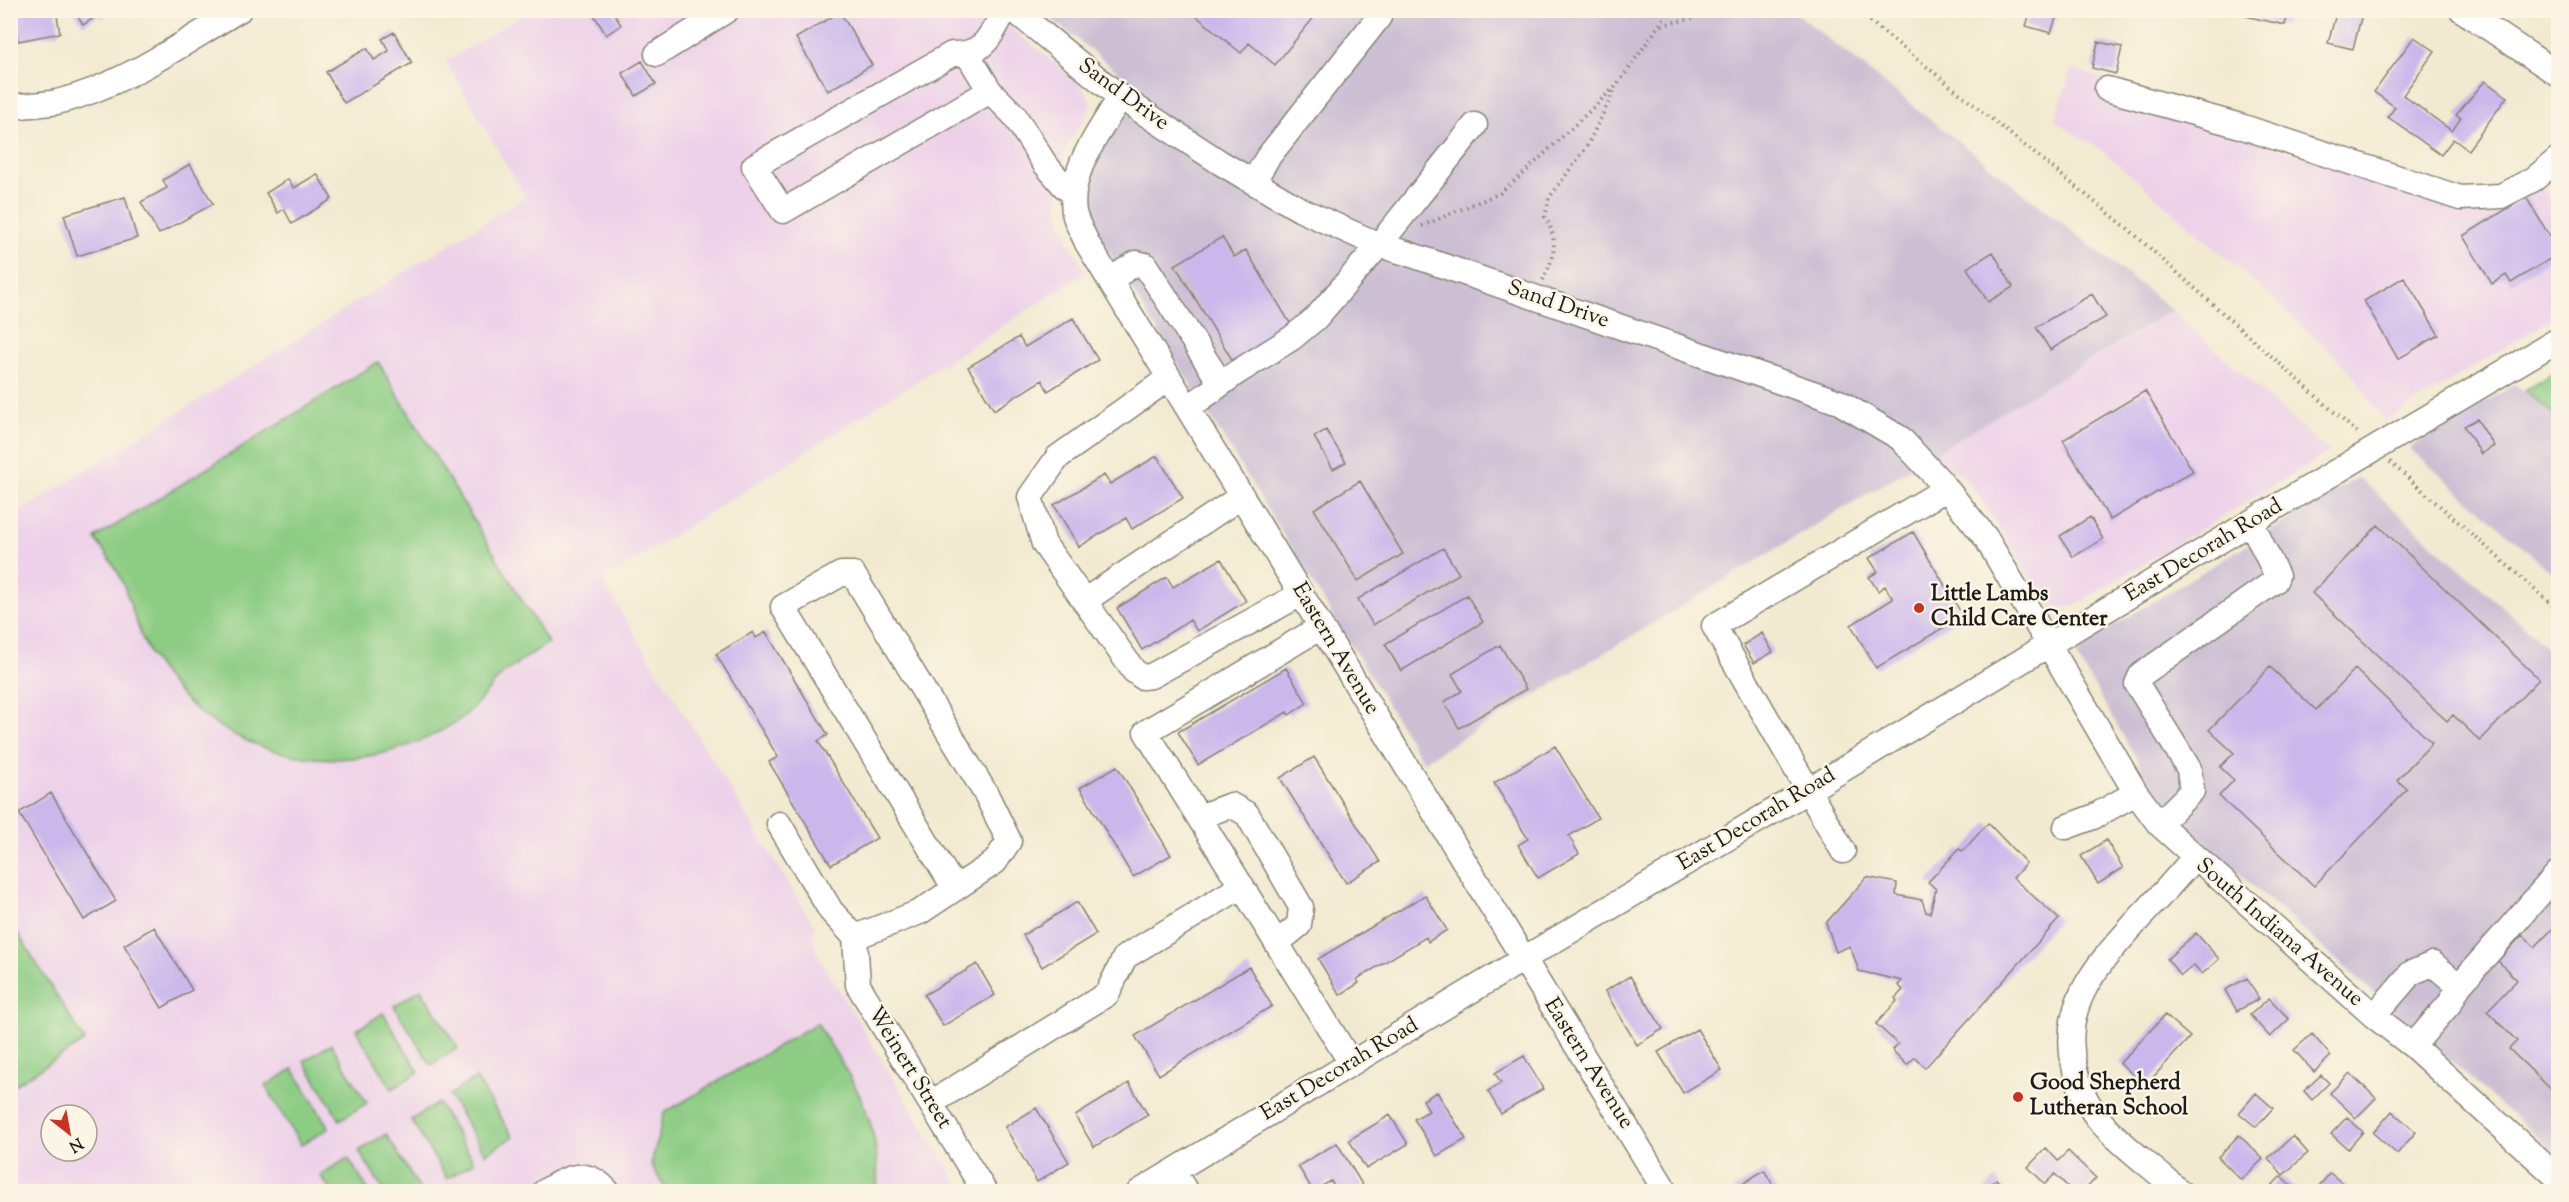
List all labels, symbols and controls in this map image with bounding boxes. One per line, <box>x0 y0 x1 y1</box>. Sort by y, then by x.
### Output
street label: Sand Drive <box>1071 51 1175 139</box>
street label: Sand Drive <box>1503 273 1613 337</box>
street label: East Decorah Road <box>2119 491 2289 611</box>
street label: Eastern Avenue <box>1283 577 1387 721</box>
place label: Little Lambs Child Care Center <box>1931 579 2108 636</box>
marker: Little Lambs Child Care Center <box>1912 601 1926 615</box>
street label: East Decorah Road <box>1672 760 1842 880</box>
street label: South Indiana Avenue <box>2188 851 2370 1015</box>
street label: Eastern Avenue <box>1535 992 1641 1136</box>
street label: Weinert Street <box>859 1001 960 1136</box>
street label: East Decorah Road <box>1255 1010 1425 1130</box>
place label: Good Shepherd Lutheran School <box>2030 1068 2189 1125</box>
marker: Good Shepherd Lutheran School <box>2011 1090 2025 1104</box>
north arrow <box>39 1103 99 1163</box>
text: N <box>64 1131 87 1157</box>

